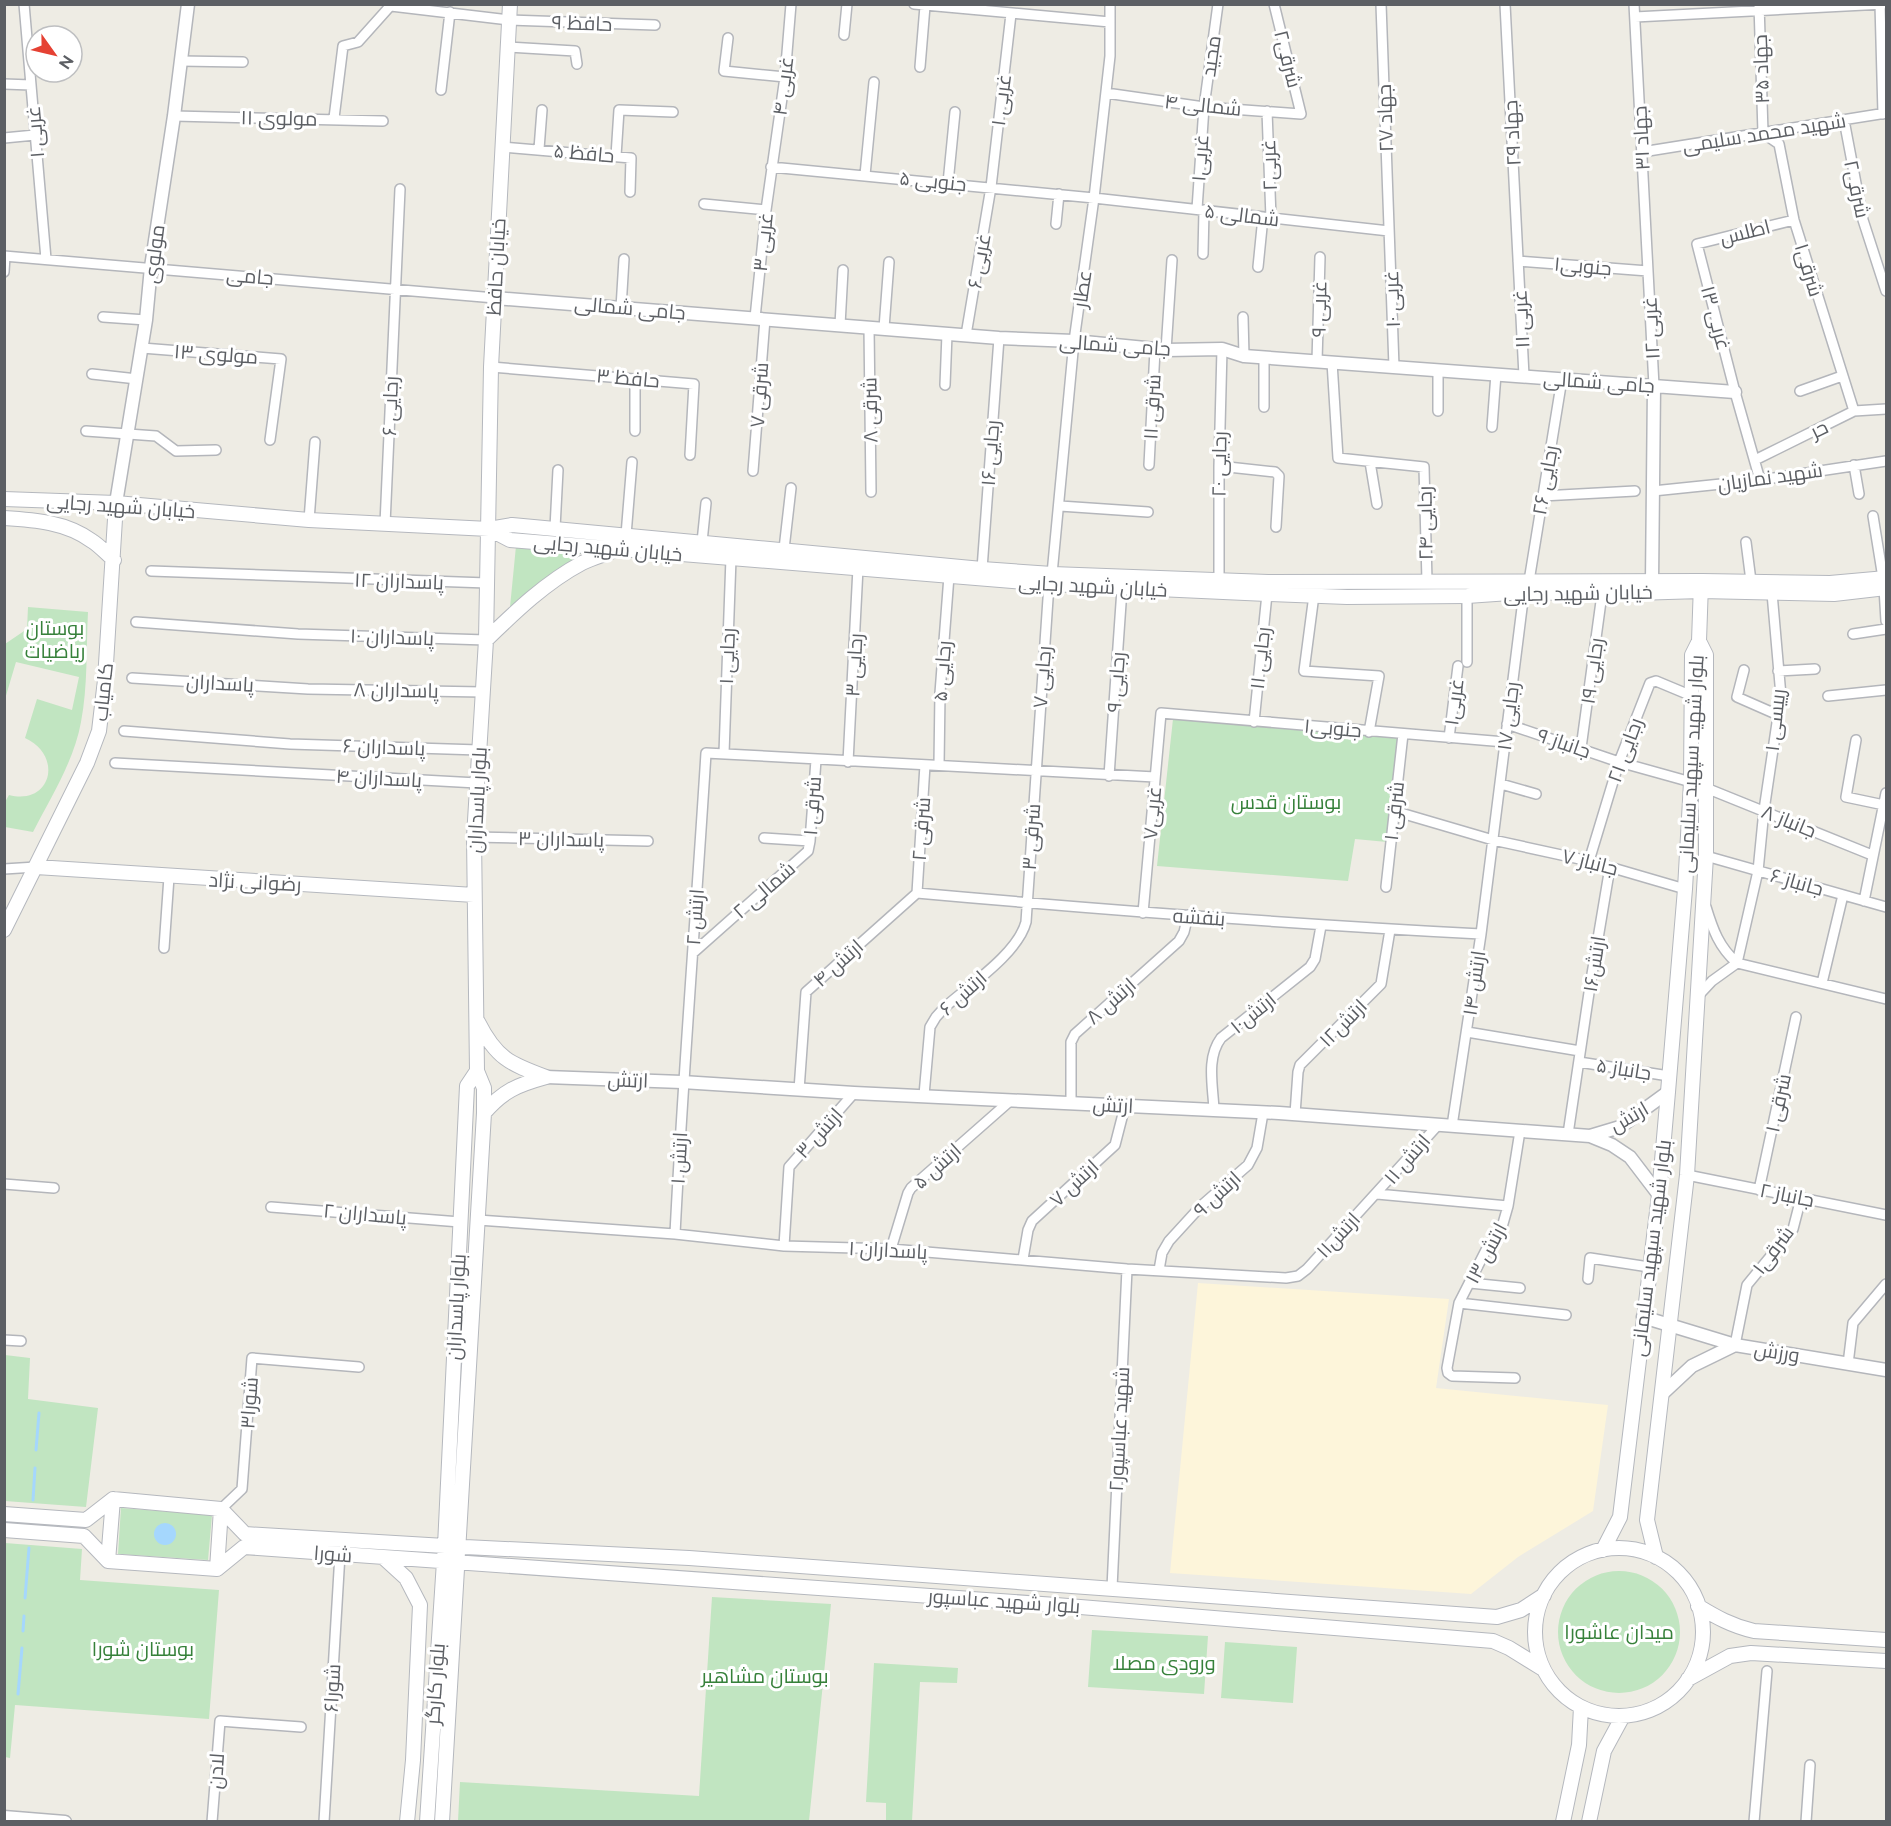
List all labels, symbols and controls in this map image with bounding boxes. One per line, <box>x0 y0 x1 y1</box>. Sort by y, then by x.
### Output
street label: حافظ ۹ <box>551 10 613 36</box>
north arrow <box>24 24 84 84</box>
street label: شرقی۲ <box>1268 28 1307 91</box>
street label: مجید <box>1196 34 1226 78</box>
street label: جهاد ۳۵ <box>1748 34 1775 104</box>
text: N <box>55 52 77 72</box>
street label: غربی ۴ <box>767 55 800 117</box>
street label: غربی ۱ <box>986 73 1017 127</box>
street label: جهاد ۲۷ <box>1372 84 1399 152</box>
street label: شمالی ۴ <box>1163 89 1243 122</box>
street label: جهاد ۲۹ <box>1498 99 1527 167</box>
street label: غربی ۱ <box>21 105 50 159</box>
street label: مولوی ۱۱ <box>240 105 318 132</box>
street label: جهاد ۳۱ <box>1627 105 1656 171</box>
street label: شهید محمد سلیمی <box>1680 108 1848 159</box>
street label: غربی۱ <box>1186 134 1215 182</box>
street label: حافظ ۵ <box>553 138 615 168</box>
street label: غربی۲ <box>1256 139 1283 191</box>
street label: شرقی۲ <box>1838 158 1875 220</box>
street label: جنوبی ۵ <box>898 166 968 197</box>
street label: شمالی ۵ <box>1203 199 1281 232</box>
street label: غربی ۳ <box>748 211 779 273</box>
street label: اطلس <box>1717 214 1773 251</box>
street label: خیابان حافظ <box>481 218 512 316</box>
street label: مولوی <box>138 223 171 285</box>
street label: غربی ۶ <box>962 232 997 291</box>
street label: شرقی۱ <box>1789 241 1828 300</box>
street label: جنوبی۱ <box>1553 252 1613 281</box>
street label: جامی <box>225 262 275 291</box>
street label: عطار <box>1067 269 1097 310</box>
street label: غربی ۱۰ <box>1379 270 1406 328</box>
street label: غربی ۹ <box>1307 281 1332 337</box>
street label: غربی ۱۳ <box>1695 283 1736 353</box>
street label: غربی ۱۱ <box>1507 289 1536 349</box>
street label: جامی شمالی <box>573 291 687 326</box>
street label: غربی ۱۲ <box>1637 296 1666 360</box>
street label: جامی شمالی <box>1058 329 1172 362</box>
street label: مولوی ۱۳ <box>173 339 259 370</box>
street label: شرقی ۷ <box>745 361 774 429</box>
street label: حافظ ۳ <box>595 363 661 393</box>
street label: جامی شمالی <box>1542 366 1656 399</box>
street label: شرقی ۱۱ <box>1138 374 1167 440</box>
street label: رجایی ۶ <box>377 376 404 436</box>
street label: شرقی ۸ <box>857 377 884 443</box>
street label: حر <box>1805 414 1832 444</box>
street label: رجایی ۱۶ <box>976 419 1005 487</box>
street label: رجایی ۲۰ <box>1206 431 1233 497</box>
street label: رجایی ۲۶ <box>1527 443 1564 517</box>
street label: شهید نمازیان <box>1716 458 1824 497</box>
street label: رجایی ۲۴ <box>1412 486 1439 560</box>
street label: خیابان شهید رجایی <box>46 489 196 524</box>
street label: خیابان شهید رجایی <box>533 530 683 567</box>
street label: پاسداران ۱۲ <box>354 567 445 596</box>
street label: خیابان شهید رجایی <box>1018 570 1168 603</box>
street label: خیابان شهید رجایی <box>1503 580 1653 607</box>
park label: بوستان ریاضیات <box>25 616 85 663</box>
street label: پاسداران ۱۰ <box>350 624 435 651</box>
street label: رجایی ۱۱ <box>1245 626 1276 691</box>
street label: رجایی ۱ <box>714 627 741 685</box>
street label: رجایی ۳ <box>840 632 869 698</box>
street label: رجایی ۱۹ <box>1575 636 1610 706</box>
street label: رجایی ۵ <box>928 640 957 702</box>
street label: رجایی ۷ <box>1028 645 1057 709</box>
street label: رجایی ۹ <box>1102 651 1131 713</box>
street label: بلوار شهید سپهبد سلیمانی <box>1673 654 1710 874</box>
street label: کامیاب <box>88 661 118 723</box>
street label: پاسداران <box>185 669 255 698</box>
street label: پاسداران ۸ <box>353 677 440 704</box>
street label: غربی۱ <box>1439 677 1470 727</box>
street label: رجایی ۱۷ <box>1492 680 1525 752</box>
street label: رییسی ۱ <box>1760 688 1791 753</box>
street label: جنوبی۱ <box>1303 714 1363 743</box>
street label: رجایی ۲۱ <box>1602 714 1649 786</box>
street label: جانباز ۹ <box>1534 723 1594 763</box>
street label: پاسداران ۶ <box>342 734 426 761</box>
street label: بلوار پاسداران <box>462 746 493 854</box>
street label: پاسداران ۴ <box>335 764 423 793</box>
street label: شرقی ۱ <box>798 776 827 836</box>
street label: شرقی ۱ <box>1379 780 1410 842</box>
street label: غربی۷ <box>1138 785 1167 841</box>
park label: بوستان قدس <box>1231 790 1341 815</box>
street label: شرقی ۲ <box>907 796 936 862</box>
street label: جانباز ۸ <box>1758 799 1820 843</box>
street label: شرقی ۳ <box>1017 803 1046 871</box>
street label: پاسداران ۳ <box>518 826 605 853</box>
street label: جانباز ۷ <box>1559 843 1621 881</box>
street label: شمالی ۲ <box>728 856 801 924</box>
street label: جانباز ۶ <box>1768 863 1826 901</box>
street label: رضوانی نژاد <box>208 868 302 897</box>
street label: ارتش ۲ <box>681 888 710 946</box>
street label: بنفشه <box>1172 903 1226 931</box>
street label: ارتش ۴ <box>808 934 869 993</box>
street label: ارتش۱۶ <box>1578 934 1611 994</box>
street label: ارتش ۱۴ <box>1458 949 1491 1017</box>
street label: ارتش ۶ <box>934 965 992 1021</box>
street label: ارتش ۸ <box>1081 973 1142 1030</box>
street label: ارتش۱۰ <box>1225 987 1281 1039</box>
street label: ارتش۱۲ <box>1314 994 1373 1053</box>
street label: جانباز ۵ <box>1595 1053 1653 1085</box>
street label: ارتش <box>607 1067 649 1094</box>
street label: شرقی ۱ <box>1760 1071 1797 1135</box>
street label: ارتش <box>1092 1092 1134 1119</box>
street label: ارتش <box>1605 1096 1653 1138</box>
street label: ارتش ۳ <box>790 1103 849 1164</box>
street label: ارتش ۱۱ <box>1379 1129 1436 1190</box>
street label: ارتش ۱ <box>666 1131 693 1185</box>
street label: ارتش ۵ <box>908 1138 967 1195</box>
street label: بلوار شهید سپهبد سلیمانی <box>1626 1138 1677 1358</box>
street label: ارتش ۷ <box>1044 1154 1104 1212</box>
street label: ارتش ۹ <box>1188 1166 1246 1223</box>
street label: جانباز ۲ <box>1758 1178 1816 1212</box>
street label: پاسداران ۲ <box>322 1198 408 1231</box>
street label: ارتش۱۱ <box>1311 1207 1366 1263</box>
street label: ارتش ۱۳ <box>1460 1218 1513 1288</box>
street label: شرقی۱ <box>1747 1221 1800 1279</box>
street label: پاسداران ۱ <box>848 1236 929 1265</box>
street label: بلوار پاسداران <box>441 1253 472 1361</box>
street label: ورزش <box>1752 1337 1801 1368</box>
street label: شهید عباسپور۲ <box>1104 1366 1135 1492</box>
street label: شورا۳ <box>235 1376 263 1430</box>
street label: شورا <box>313 1541 353 1567</box>
street label: بلوار شهید عباسپور <box>926 1584 1081 1619</box>
park label: میدان عاشورا <box>1564 1620 1674 1645</box>
park label: بوستان شورا <box>92 1637 194 1662</box>
street label: بلوار کارگر <box>420 1642 450 1727</box>
park label: ورودی مصلا <box>1112 1651 1216 1676</box>
street label: شورا۶ <box>319 1663 345 1713</box>
park label: بوستان مشاهیر <box>700 1664 829 1689</box>
street label: لادن <box>203 1752 230 1790</box>

